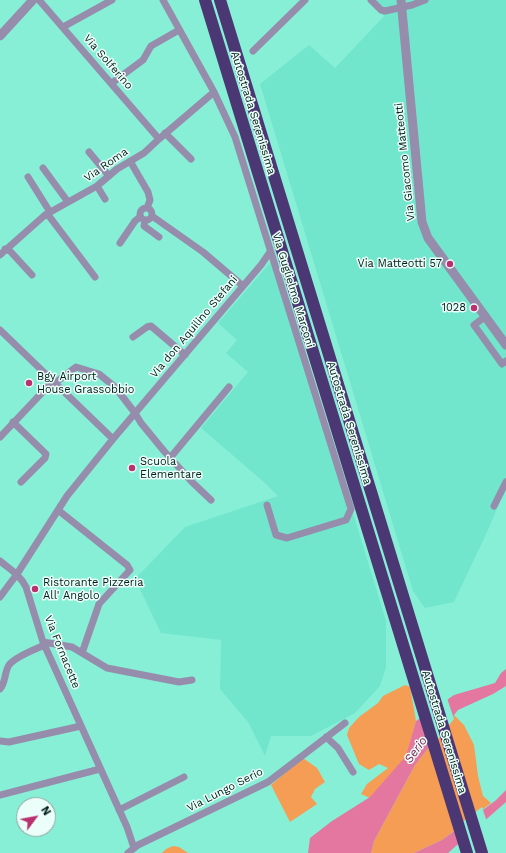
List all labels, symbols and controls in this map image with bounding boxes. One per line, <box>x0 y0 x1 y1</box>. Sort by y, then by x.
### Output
street label: Via Solferino <box>81 32 135 92</box>
street label: Autostrada Serenissima <box>228 50 278 176</box>
street label: Via Giacomo Matteotti <box>392 102 418 222</box>
street label: Via Roma <box>82 145 130 185</box>
street label: Via Guglielmo Marconi <box>269 231 317 349</box>
place label: Via Matteotti 57 <box>358 257 442 271</box>
marker: Via Matteotti 57 <box>445 259 455 269</box>
street label: Via don Aquilino Stefani <box>147 273 241 381</box>
place label: 1028 <box>442 301 466 315</box>
marker: 1028 <box>469 303 479 313</box>
street label: Autostrada Serenissima <box>324 360 374 486</box>
place label: Bgy Airport House Grassobbio <box>37 370 134 396</box>
marker: Bgy Airport House Grassobbio <box>24 378 34 388</box>
place label: Scuola Elementare <box>140 455 202 481</box>
marker: Scuola Elementare <box>127 463 137 473</box>
place label: Ristorante Pizzeria All' Angolo <box>43 576 143 602</box>
marker: Ristorante Pizzeria All' Angolo <box>30 584 40 594</box>
street label: Via Fornacette <box>41 614 83 690</box>
street label: Autostrada Serenissima <box>419 669 469 795</box>
water label: Serio <box>402 734 430 766</box>
street label: Via Lungo Serio <box>185 765 265 815</box>
north arrow <box>16 797 56 837</box>
text: N <box>38 804 53 818</box>

